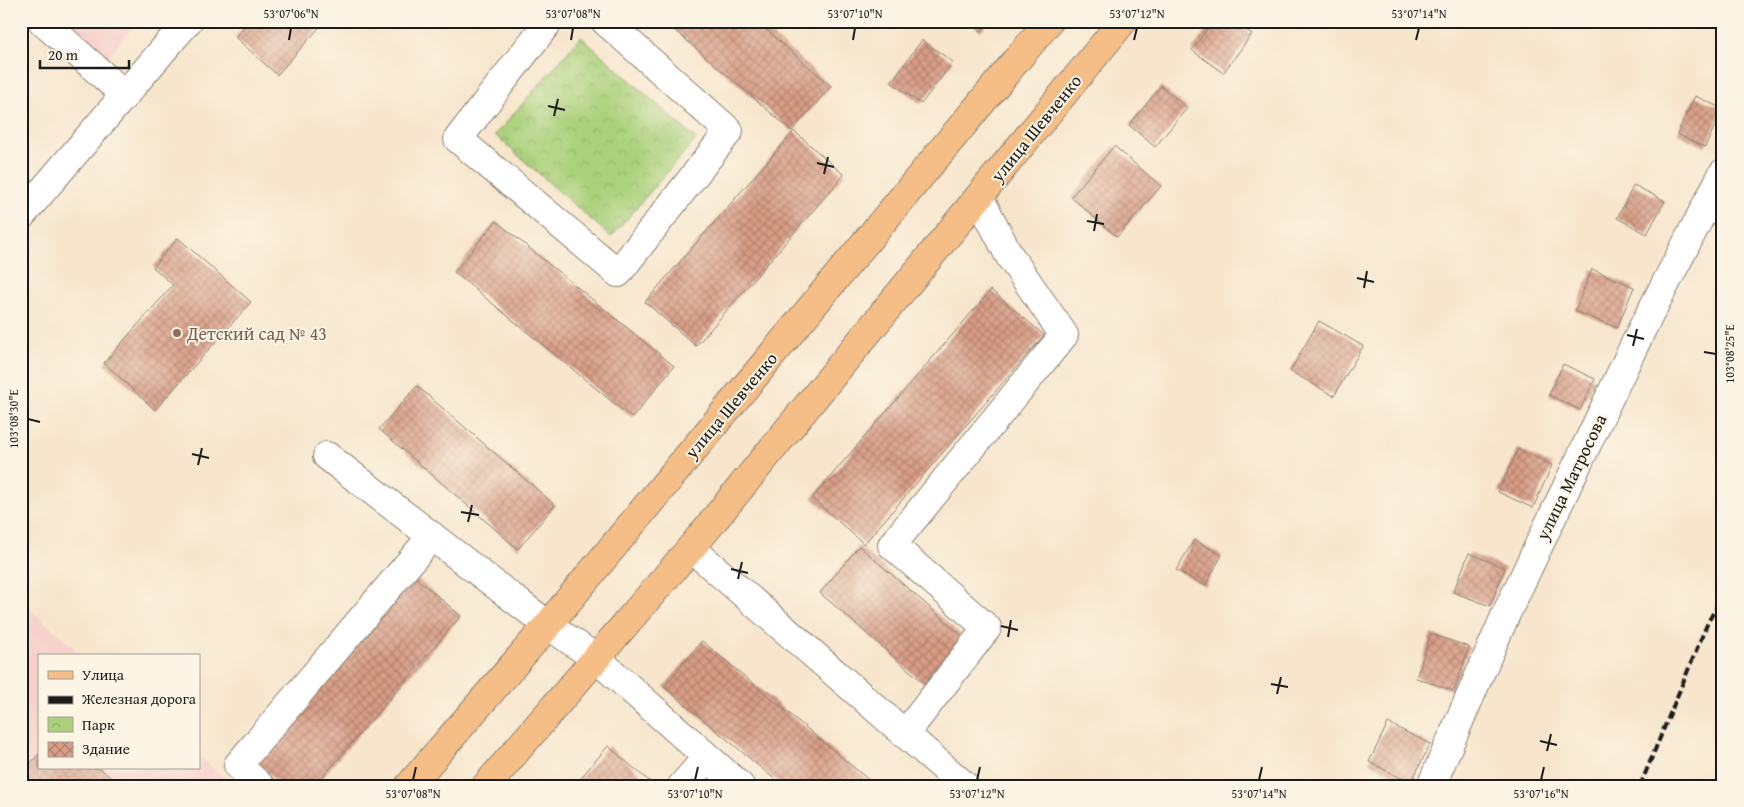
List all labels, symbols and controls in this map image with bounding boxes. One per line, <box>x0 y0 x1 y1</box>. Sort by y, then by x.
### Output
text: 53°07'06"N <box>263 5 319 22</box>
text: 53°07'08"N <box>545 5 601 22</box>
text: 53°07'10"N <box>827 5 883 22</box>
text: 53°07'12"N <box>1109 5 1165 22</box>
text: 53°07'14"N <box>1391 5 1447 22</box>
scale bar <box>40 38 129 70</box>
text: 20 m <box>48 44 79 65</box>
street label: улица Шевченко <box>983 68 1088 189</box>
place label: Детский сад № 43 <box>186 320 327 347</box>
text: 103°08'25"E <box>1721 324 1738 384</box>
marker: Детский сад № 43 <box>171 327 183 339</box>
street label: улица Шевченко <box>678 346 784 465</box>
text: 103°08'30"E <box>5 389 22 449</box>
street label: улица Матросова <box>1528 409 1613 546</box>
legend <box>38 654 200 770</box>
text: Улица <box>82 664 125 685</box>
text: Железная дорога <box>81 688 197 709</box>
text: Парк <box>82 714 115 735</box>
text: Здание <box>82 738 130 759</box>
text: 53°07'08"N <box>385 785 441 802</box>
text: 53°07'10"N <box>667 785 723 802</box>
text: 53°07'12"N <box>949 785 1005 802</box>
text: 53°07'14"N <box>1231 785 1287 802</box>
text: 53°07'16"N <box>1513 785 1569 802</box>

